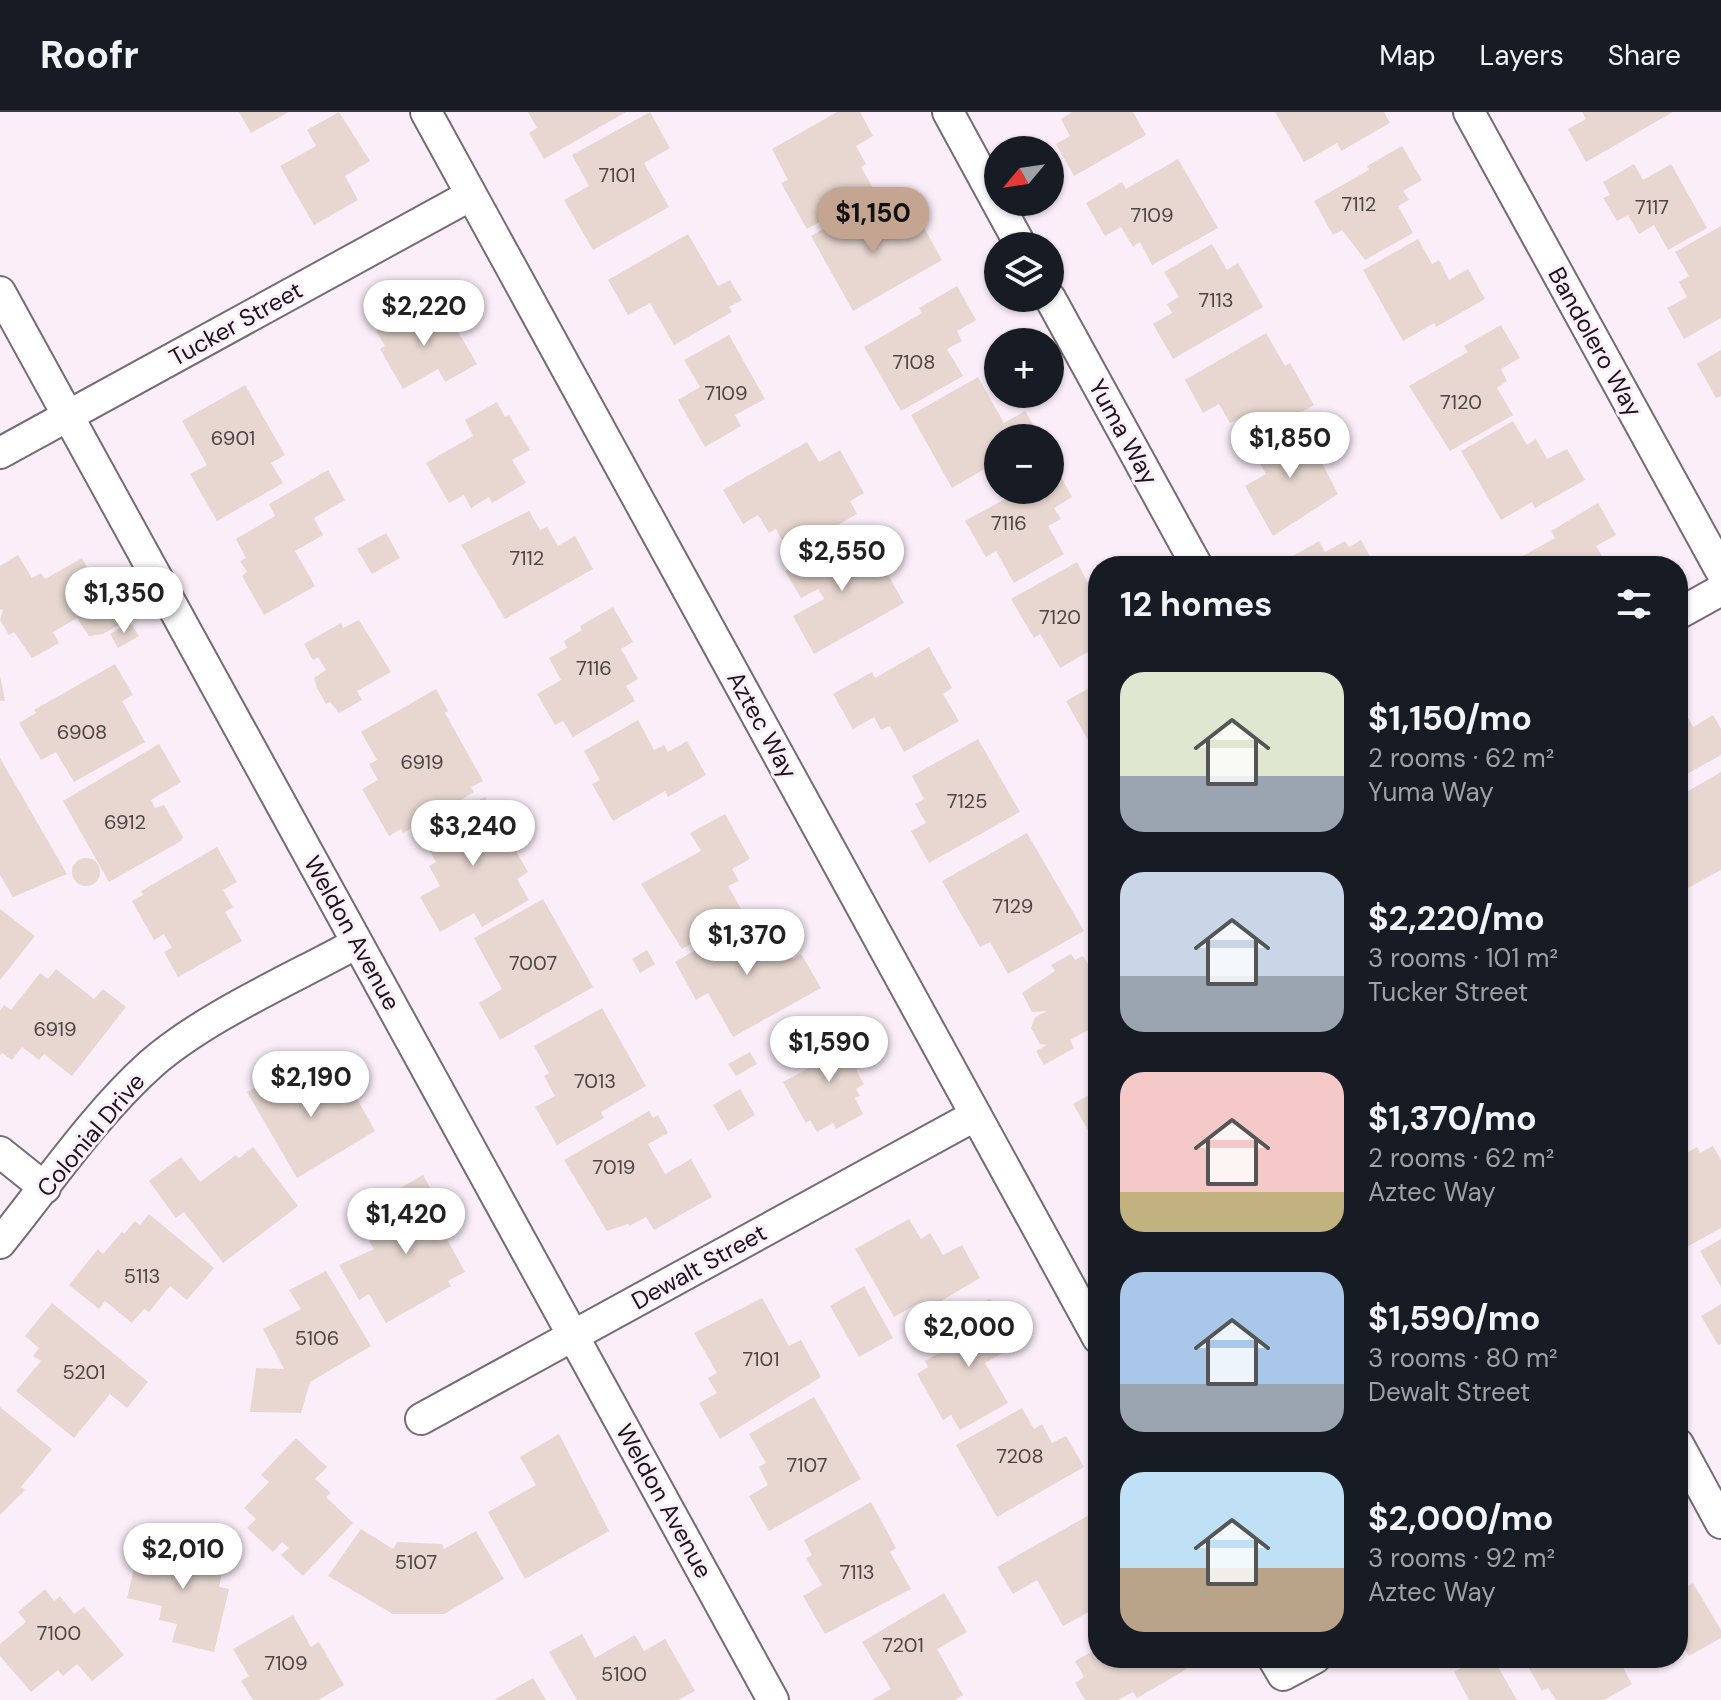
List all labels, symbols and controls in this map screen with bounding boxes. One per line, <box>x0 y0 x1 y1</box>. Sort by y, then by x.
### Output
text: Roofr <box>40 30 139 80</box>
text: Map <box>1379 37 1436 74</box>
text: Layers <box>1480 37 1564 74</box>
text: Share <box>1608 37 1681 74</box>
north arrow <box>984 136 1064 216</box>
map controls <box>984 136 1064 504</box>
house number: 7101 <box>599 162 635 188</box>
pin: $1,150 <box>808 187 938 255</box>
house number: 7112 <box>1342 191 1376 217</box>
house number: 7117 <box>1635 194 1669 220</box>
text: $1,150 <box>835 196 911 230</box>
house number: 7109 <box>1130 202 1174 228</box>
button: layers <box>984 232 1064 312</box>
street label: Bandolero Way <box>1541 261 1649 422</box>
street label: Tucker Street <box>164 274 308 373</box>
pin: $2,220 <box>359 280 489 348</box>
house number: 7113 <box>1198 287 1234 313</box>
text: $2,220 <box>381 289 467 323</box>
button: + <box>984 328 1064 408</box>
house number: 7108 <box>893 349 935 375</box>
street label: Yuma Way <box>1082 374 1165 490</box>
house number: 7109 <box>704 380 748 406</box>
house number: 7120 <box>1440 389 1482 415</box>
pin: $1,850 <box>1225 412 1355 480</box>
text: $1,850 <box>1249 421 1331 455</box>
button: − <box>984 424 1064 504</box>
house number: 6901 <box>211 425 255 451</box>
house number: 7116 <box>991 510 1027 536</box>
pin: $2,550 <box>777 525 907 593</box>
text: $2,550 <box>798 534 886 568</box>
house number: 7112 <box>510 545 544 571</box>
pin: $1,350 <box>59 567 189 635</box>
text: $1,350 <box>83 576 165 610</box>
text: 12 homes <box>1120 582 1272 627</box>
icon: filters <box>1612 582 1656 626</box>
house number: 7120 <box>1039 604 1081 630</box>
house number: 7116 <box>576 655 612 681</box>
street label: Aztec Way <box>720 666 805 784</box>
text: $1,150/mo <box>1368 696 1532 741</box>
icon: home <box>1184 704 1280 800</box>
house number: 6908 <box>57 719 107 745</box>
text: 2 rooms · 62 m² <box>1368 741 1554 775</box>
house number: 6919 <box>400 749 444 775</box>
text: Yuma Way <box>1368 775 1494 809</box>
house number: 7125 <box>947 788 987 814</box>
pin: $3,240 <box>408 800 538 868</box>
house number: 6912 <box>104 809 146 835</box>
text: $3,240 <box>429 809 517 843</box>
street label: Weldon Avenue <box>297 850 408 1015</box>
house number: 7129 <box>993 893 1033 919</box>
text: $2,220/mo <box>1368 896 1545 941</box>
icon: home <box>1184 904 1280 1000</box>
pin: $1,370 <box>682 909 812 977</box>
text: $1,370 <box>707 918 787 952</box>
text: 3 rooms · 101 m² <box>1368 941 1558 975</box>
house number: 7007 <box>509 950 557 976</box>
text: Tucker Street <box>1368 975 1528 1009</box>
house number: 6919 <box>33 1016 77 1042</box>
pin: $1,590 <box>764 1016 894 1084</box>
text: $1,590 <box>788 1025 870 1059</box>
pin: $2,190 <box>246 1051 376 1119</box>
text: $2,190 <box>270 1060 352 1094</box>
street label: Colonial Drive <box>30 1066 151 1203</box>
house number: 7013 <box>574 1068 616 1094</box>
text: $1,370/mo <box>1368 1096 1537 1141</box>
icon: home <box>1184 1104 1280 1200</box>
text: 2 rooms · 62 m² <box>1368 1141 1554 1175</box>
house number: 7019 <box>593 1154 635 1180</box>
text: Aztec Way <box>1368 1175 1496 1209</box>
pin: $1,420 <box>341 1188 471 1256</box>
text: $1,420 <box>365 1197 447 1231</box>
street label: Dewalt Street <box>626 1217 772 1316</box>
house number: 5113 <box>124 1263 160 1289</box>
text: $1,590/mo <box>1368 1296 1540 1341</box>
pin: $2,000 <box>904 1301 1034 1369</box>
icon: home <box>1184 1304 1280 1400</box>
text: $2,000 <box>923 1310 1015 1344</box>
house number: 5106 <box>295 1325 339 1351</box>
text: 3 rooms · 80 m² <box>1368 1341 1558 1375</box>
house number: 7101 <box>743 1346 779 1372</box>
house number: 5201 <box>62 1359 106 1385</box>
text: Dewalt Street <box>1368 1375 1530 1409</box>
street label: Weldon Avenue <box>609 1418 720 1583</box>
house number: 7208 <box>996 1443 1044 1469</box>
house number: 7107 <box>786 1452 828 1478</box>
text: $2,000/mo <box>1368 1496 1554 1541</box>
icon: home <box>1184 1504 1280 1600</box>
pin: $2,010 <box>118 1523 248 1591</box>
text: $2,010 <box>141 1532 225 1566</box>
text: 3 rooms · 92 m² <box>1368 1541 1555 1575</box>
house number: 5107 <box>395 1549 437 1575</box>
house number: 7113 <box>839 1559 875 1585</box>
text: Aztec Way <box>1368 1575 1496 1609</box>
house number: 7100 <box>37 1620 81 1646</box>
house number: 7201 <box>882 1632 924 1658</box>
house number: 7109 <box>264 1650 308 1676</box>
house number: 5100 <box>601 1661 647 1687</box>

